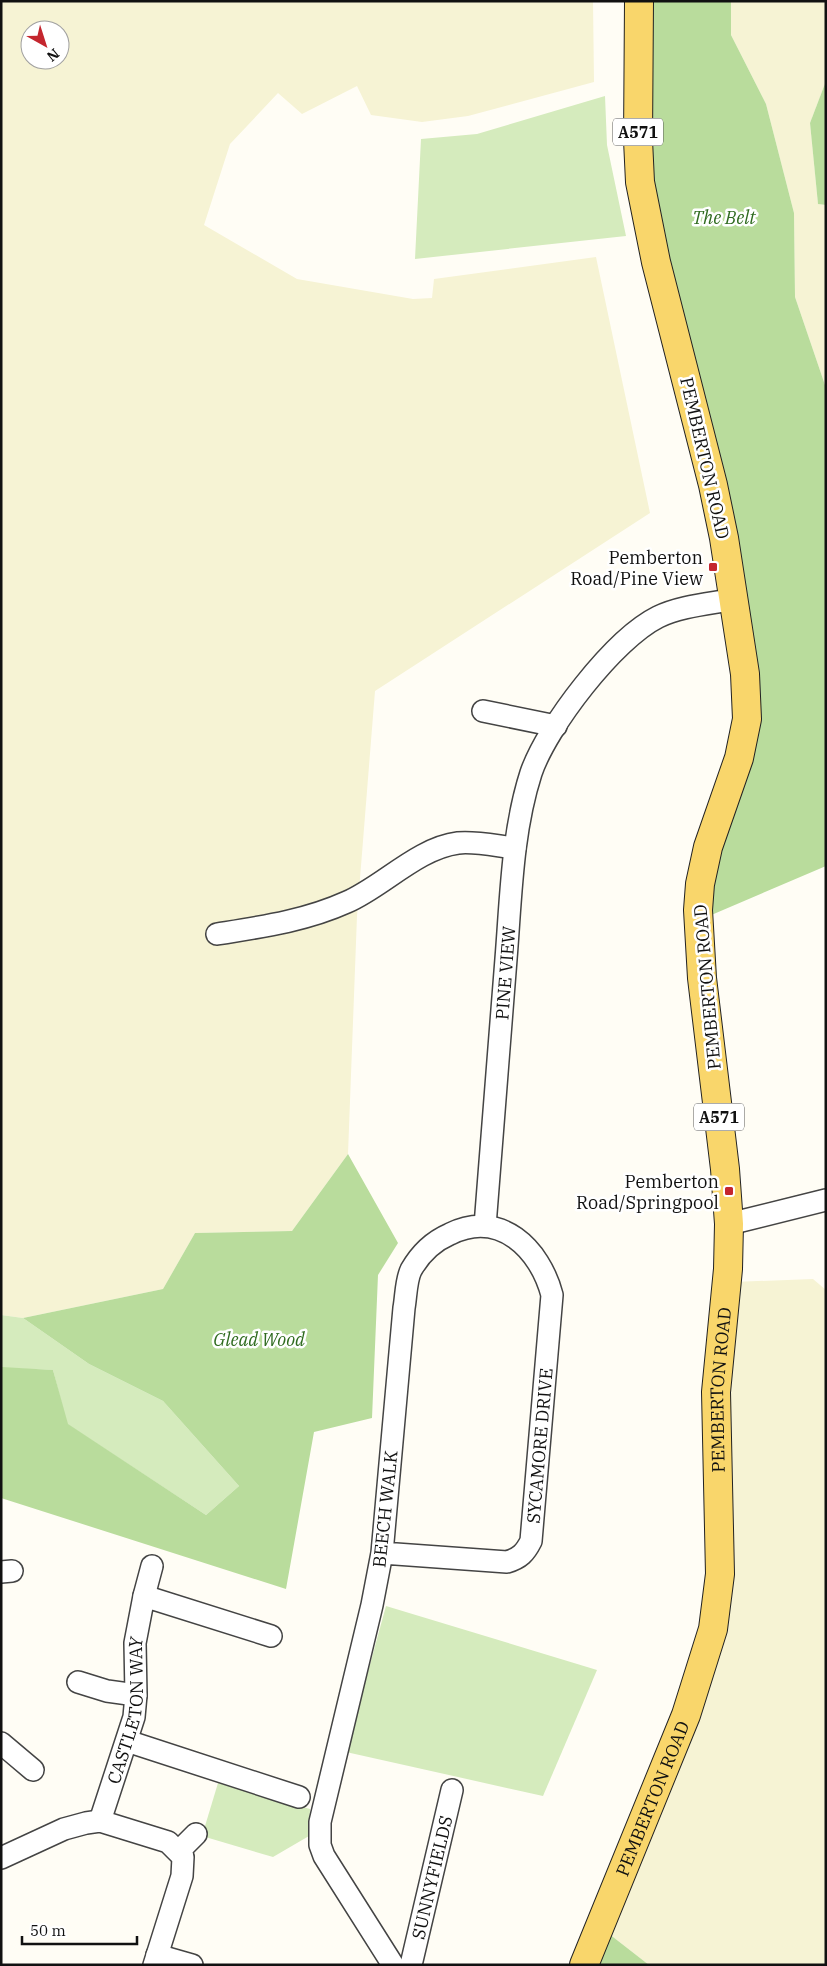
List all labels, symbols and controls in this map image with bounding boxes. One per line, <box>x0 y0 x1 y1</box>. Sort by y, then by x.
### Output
north arrow <box>20 20 70 70</box>
text: N <box>43 45 63 66</box>
road number: A571 <box>613 118 663 146</box>
park label: The Belt <box>692 206 756 229</box>
street label: PEMBERTON ROAD <box>675 375 735 541</box>
place label: Pemberton Road/Pine View <box>570 546 703 590</box>
marker: Pemberton Road/Pine View <box>707 561 719 573</box>
street label: PEMBERTON ROAD <box>688 903 726 1071</box>
street label: PINE VIEW <box>490 924 520 1021</box>
road number: A571 <box>694 1104 744 1130</box>
place label: Pemberton Road/Springpool <box>576 1170 719 1214</box>
marker: Pemberton Road/Springpool <box>723 1185 735 1197</box>
street label: PEMBERTON ROAD <box>704 1306 736 1473</box>
park label: Glead Wood <box>213 1328 305 1351</box>
street label: SYCAMORE DRIVE <box>521 1367 557 1524</box>
street label: BEECH WALK <box>367 1449 403 1569</box>
street label: CASTLETON WAY <box>101 1634 148 1787</box>
street label: PEMBERTON ROAD <box>610 1717 694 1879</box>
street label: SUNNYFIELDS <box>406 1813 457 1942</box>
scale bar <box>22 1914 138 1946</box>
text: 50 m <box>30 1921 66 1940</box>

